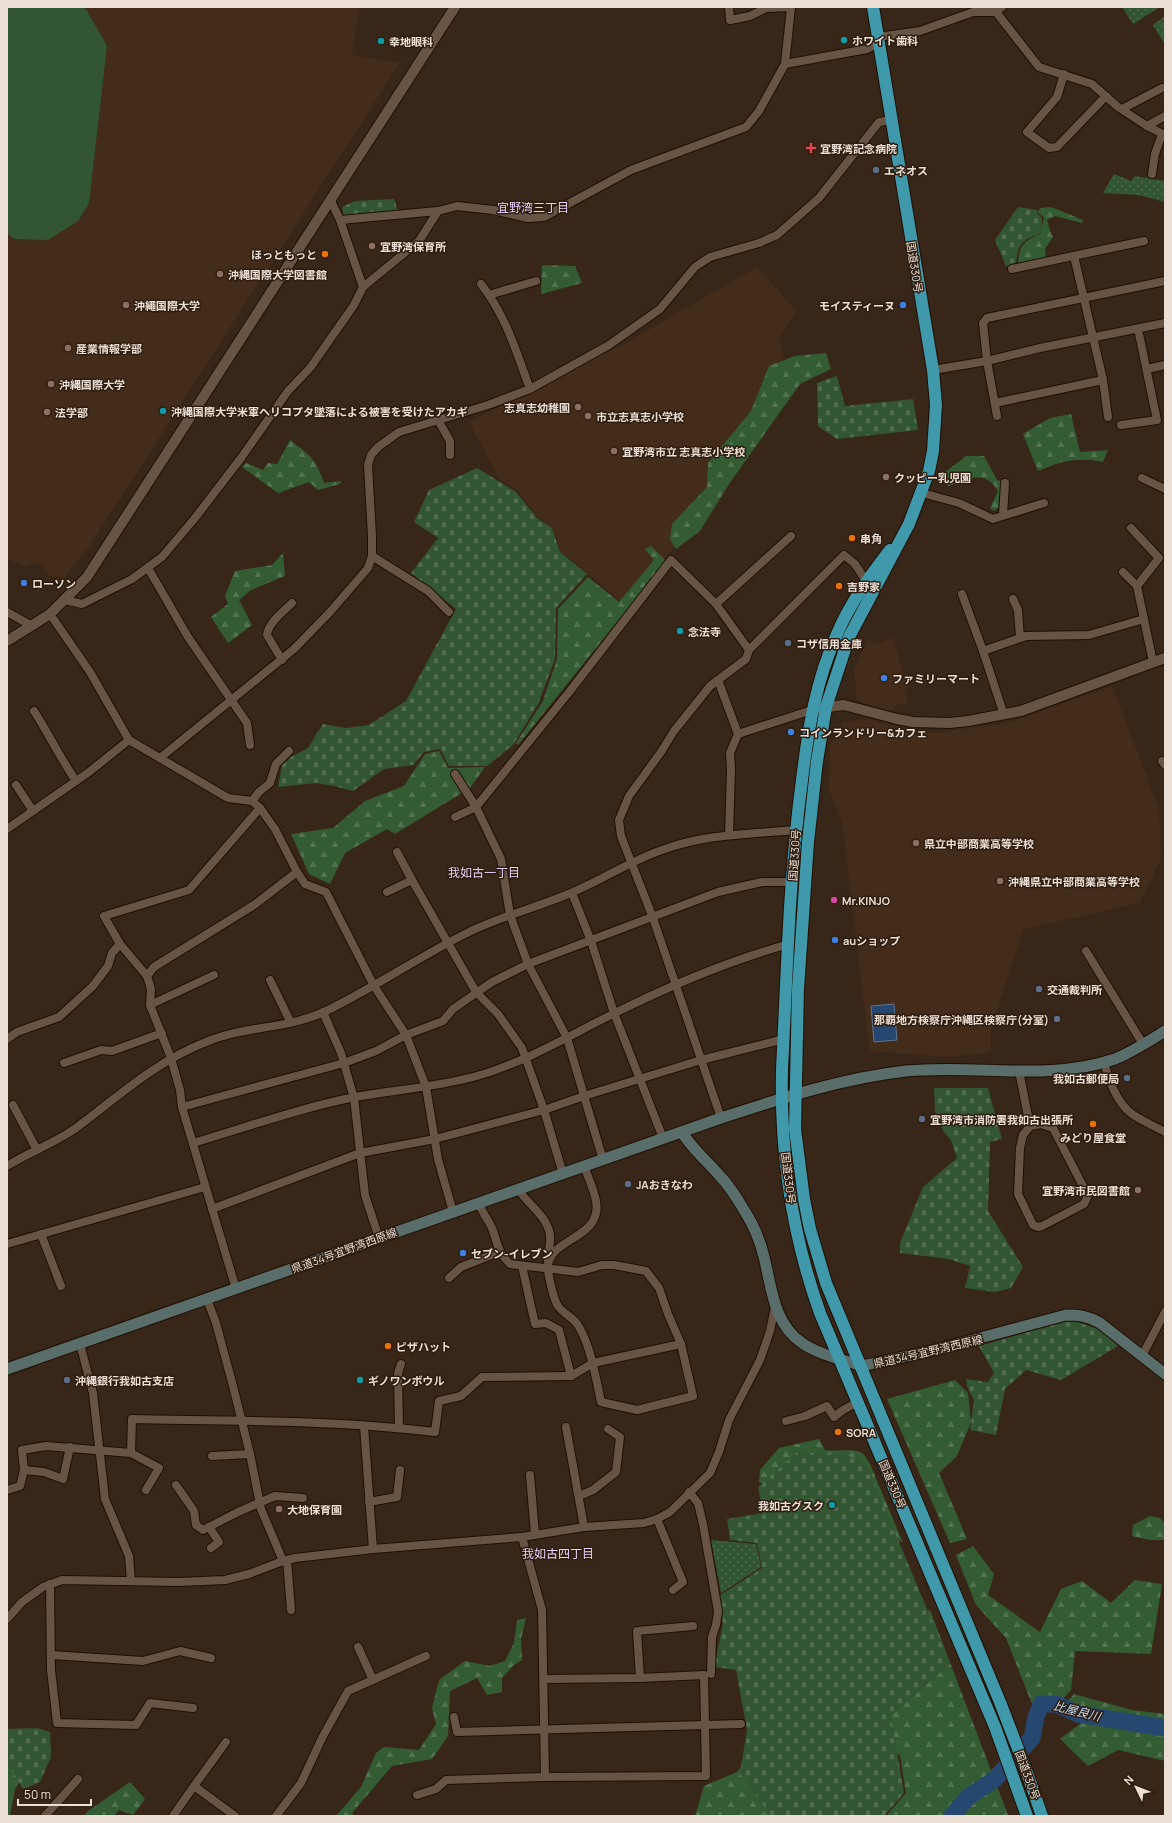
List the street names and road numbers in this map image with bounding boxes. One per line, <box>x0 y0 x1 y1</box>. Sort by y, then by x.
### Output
street label: 国道330号 <box>904 240 926 294</box>
street label: 国道330号 <box>785 829 803 881</box>
street label: 国道330号 <box>778 1151 800 1205</box>
street label: 県道34号宜野湾西原線 <box>289 1224 399 1276</box>
street label: 県道34号宜野湾西原線 <box>872 1331 984 1371</box>
street label: 国道330号 <box>876 1457 910 1511</box>
street label: 国道330号 <box>1012 1748 1044 1802</box>

